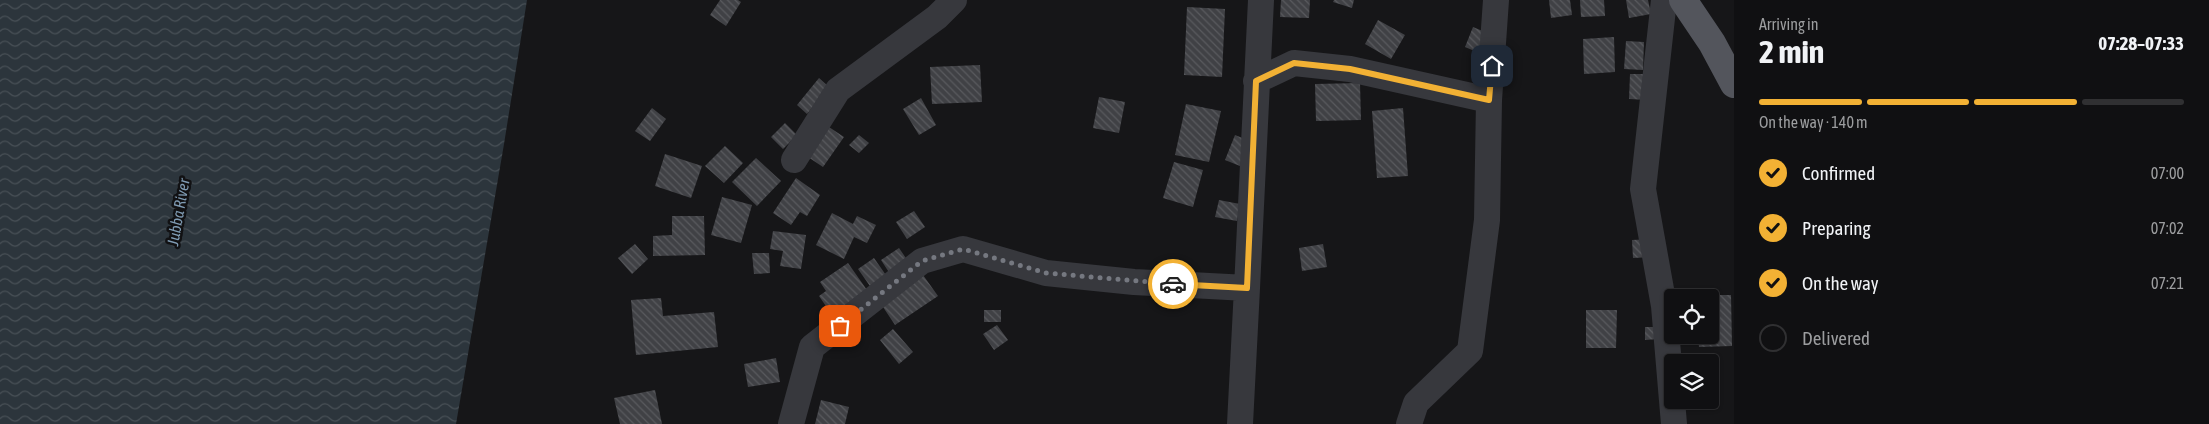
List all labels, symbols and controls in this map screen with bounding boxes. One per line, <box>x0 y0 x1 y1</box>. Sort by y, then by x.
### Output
text: Arriving in <box>1759 15 1819 33</box>
text: 07:28–07:33 <box>2098 32 2184 54</box>
text: 2 min <box>1759 33 1824 70</box>
pin <box>1471 45 1513 87</box>
icon: home <box>1478 52 1506 80</box>
text: On the way · 140 m <box>1759 113 1868 131</box>
icon: check <box>1759 159 1787 187</box>
text: Confirmed <box>1802 162 1875 184</box>
text: 07:00 <box>2151 164 2184 182</box>
water label: Jubba River <box>163 176 193 248</box>
icon: check <box>1759 214 1787 242</box>
text: Preparing <box>1802 217 1871 239</box>
text: 07:02 <box>2151 219 2184 237</box>
courier <box>1148 259 1198 309</box>
icon: check <box>1759 269 1787 297</box>
icon: car <box>1159 270 1187 298</box>
text: On the way <box>1802 272 1879 294</box>
text: 07:21 <box>2151 274 2184 292</box>
map controls <box>1664 289 1719 409</box>
button: locate <box>1664 289 1719 344</box>
pin <box>819 305 861 347</box>
icon: bag <box>826 312 854 340</box>
text: Delivered <box>1802 327 1870 349</box>
button: layers <box>1664 354 1719 409</box>

